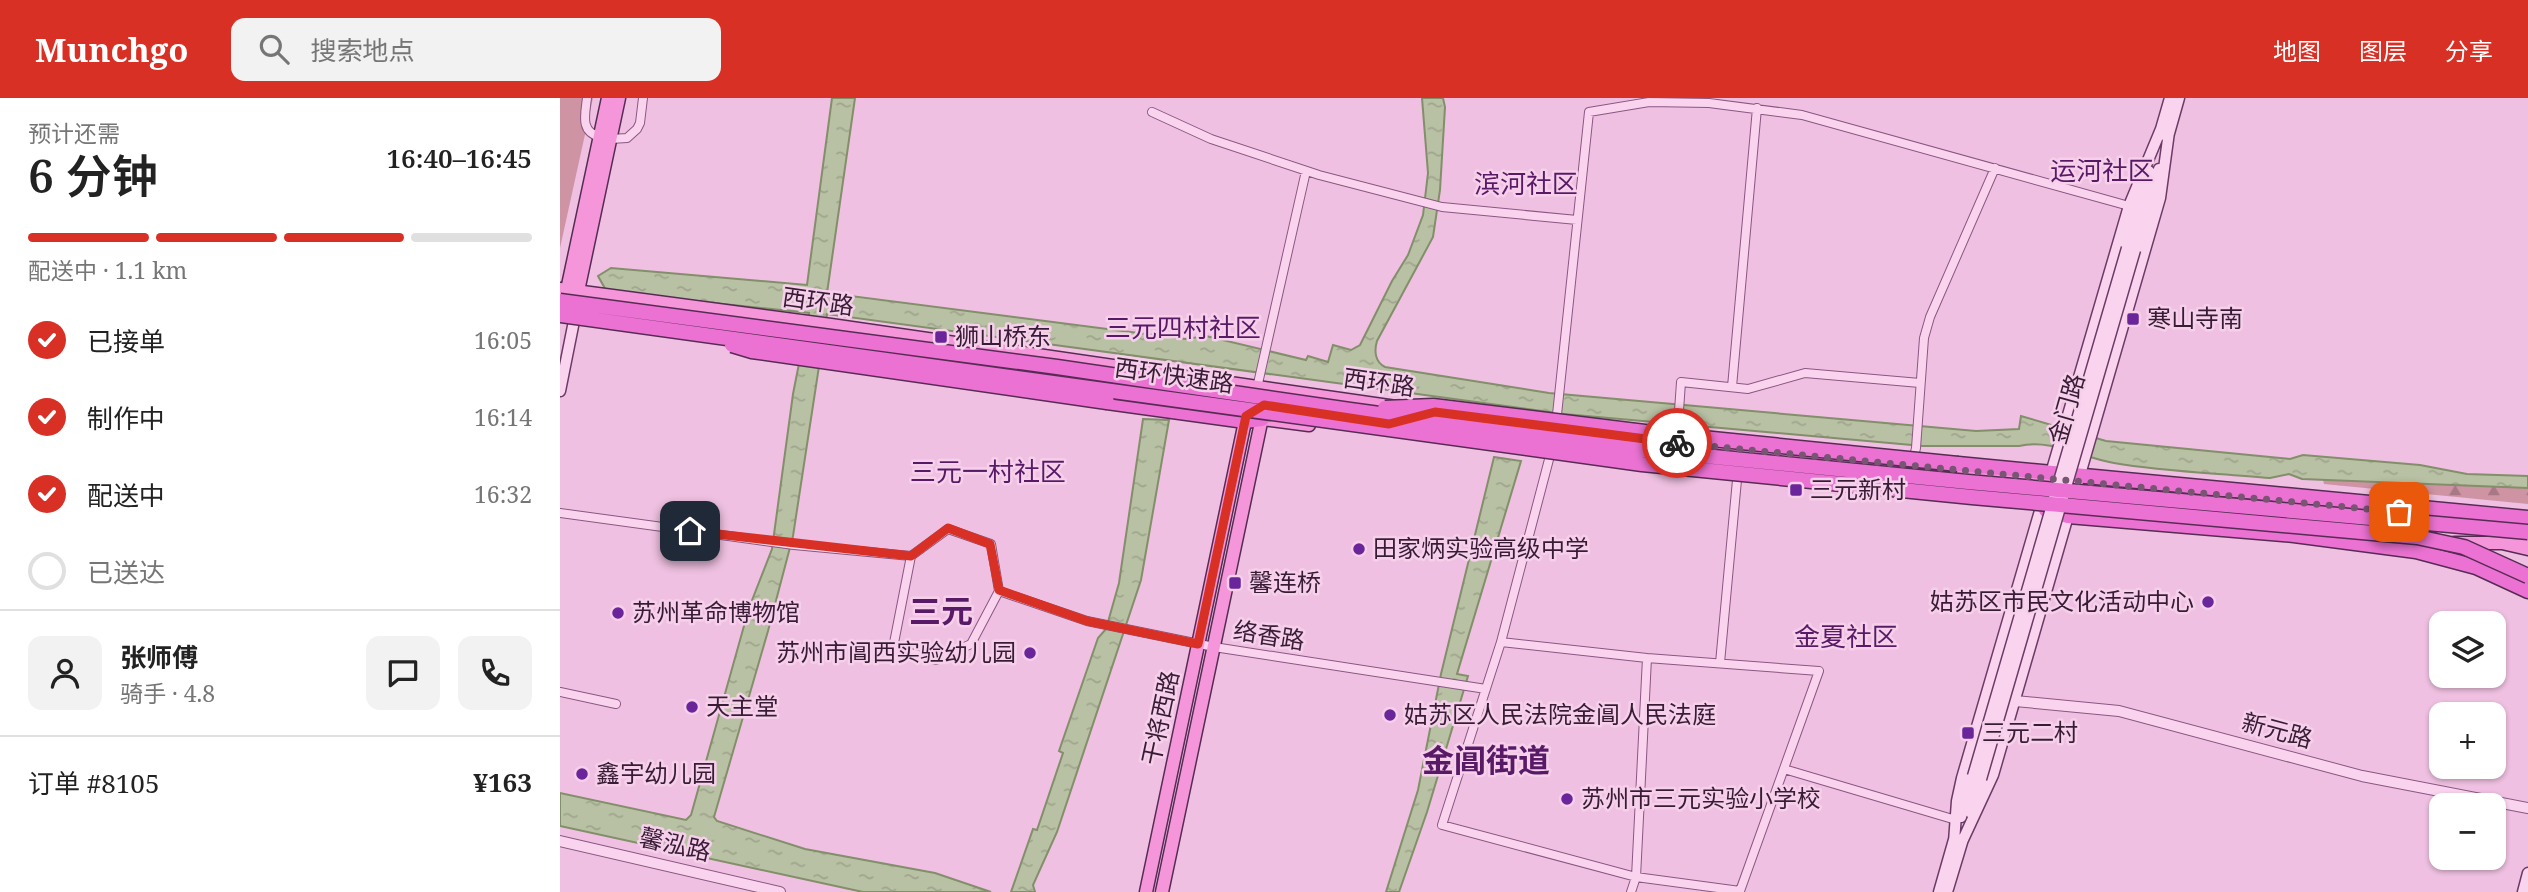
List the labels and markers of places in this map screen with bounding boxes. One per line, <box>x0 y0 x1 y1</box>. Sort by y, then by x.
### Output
place label: 寒山寺南 <box>2147 301 2243 334</box>
marker: 寒山寺南 <box>2125 311 2141 327</box>
place label: 狮山桥东 <box>955 319 1051 352</box>
marker: 狮山桥东 <box>933 329 949 345</box>
place label: 三元新村 <box>1810 472 1906 505</box>
marker: 三元新村 <box>1788 482 1804 498</box>
pin <box>2369 482 2429 542</box>
pin <box>660 501 720 561</box>
place label: 田家炳实验高级中学 <box>1373 531 1589 564</box>
marker: 田家炳实验高级中学 <box>1351 541 1367 557</box>
place label: 馨连桥 <box>1249 565 1321 598</box>
marker: 馨连桥 <box>1227 575 1243 591</box>
place label: 姑苏区市民文化活动中心 <box>1930 584 2194 617</box>
marker: 姑苏区市民文化活动中心 <box>2200 594 2216 610</box>
place label: 苏州革命博物馆 <box>632 595 800 628</box>
marker: 苏州革命博物馆 <box>610 605 626 621</box>
place label: 苏州市阊西实验幼儿园 <box>776 635 1016 668</box>
marker: 苏州市阊西实验幼儿园 <box>1022 645 1038 661</box>
place label: 天主堂 <box>706 689 778 722</box>
place label: 姑苏区人民法院金阊人民法庭 <box>1404 697 1716 730</box>
marker: 天主堂 <box>684 699 700 715</box>
marker: 姑苏区人民法院金阊人民法庭 <box>1382 707 1398 723</box>
place label: 三元二村 <box>1982 715 2078 748</box>
marker: 三元二村 <box>1960 725 1976 741</box>
place label: 鑫宇幼儿园 <box>596 756 716 789</box>
marker: 鑫宇幼儿园 <box>574 766 590 782</box>
place label: 苏州市三元实验小学校 <box>1581 781 1821 814</box>
marker: 苏州市三元实验小学校 <box>1559 791 1575 807</box>

